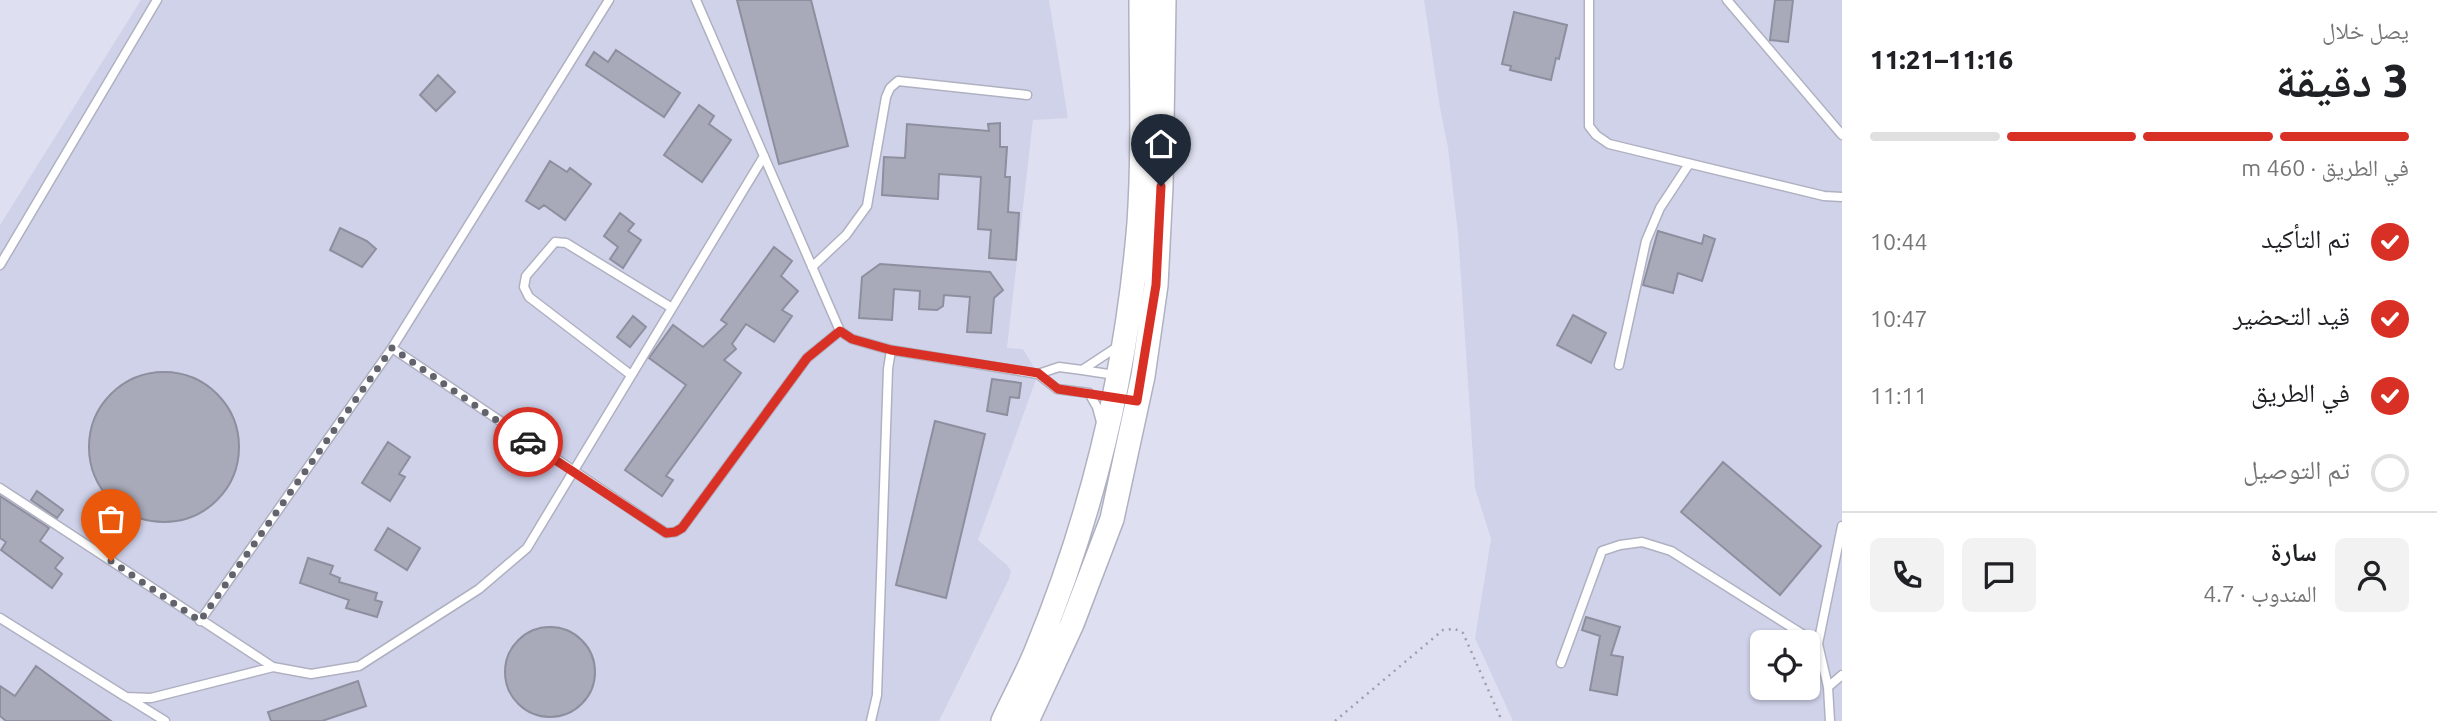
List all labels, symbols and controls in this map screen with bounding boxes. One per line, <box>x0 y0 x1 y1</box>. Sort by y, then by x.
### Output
text: يصل خلال <box>2322 18 2409 43</box>
text: 11:16–11:21 <box>1870 45 2013 74</box>
text: 3 دقيقة <box>2275 54 2409 106</box>
pin <box>1131 114 1191 186</box>
icon: home <box>1142 125 1180 163</box>
text: في الطريق · 460 m <box>2241 155 2409 180</box>
icon: check <box>2371 223 2409 261</box>
text: تم التأكيد <box>2261 224 2350 253</box>
text: 10:44 <box>1870 229 1928 254</box>
icon: check <box>2371 300 2409 338</box>
text: قيد التحضير <box>2233 301 2350 330</box>
text: 10:47 <box>1870 306 1928 331</box>
icon: check <box>2371 377 2409 415</box>
text: في الطريق <box>2251 378 2350 407</box>
text: 11:11 <box>1870 383 1928 408</box>
courier <box>493 407 563 477</box>
icon: car <box>509 423 547 461</box>
text: تم التوصيل <box>2243 455 2350 484</box>
pin <box>81 489 141 561</box>
icon: bag <box>92 500 130 538</box>
text: سارة <box>2270 537 2317 566</box>
button: phone <box>1870 538 1944 612</box>
button: chat <box>1962 538 2036 612</box>
button: person <box>2335 538 2409 612</box>
text: المندوب · 4.7 <box>2203 581 2317 606</box>
map controls <box>1750 630 1820 700</box>
button: locate <box>1750 630 1820 700</box>

